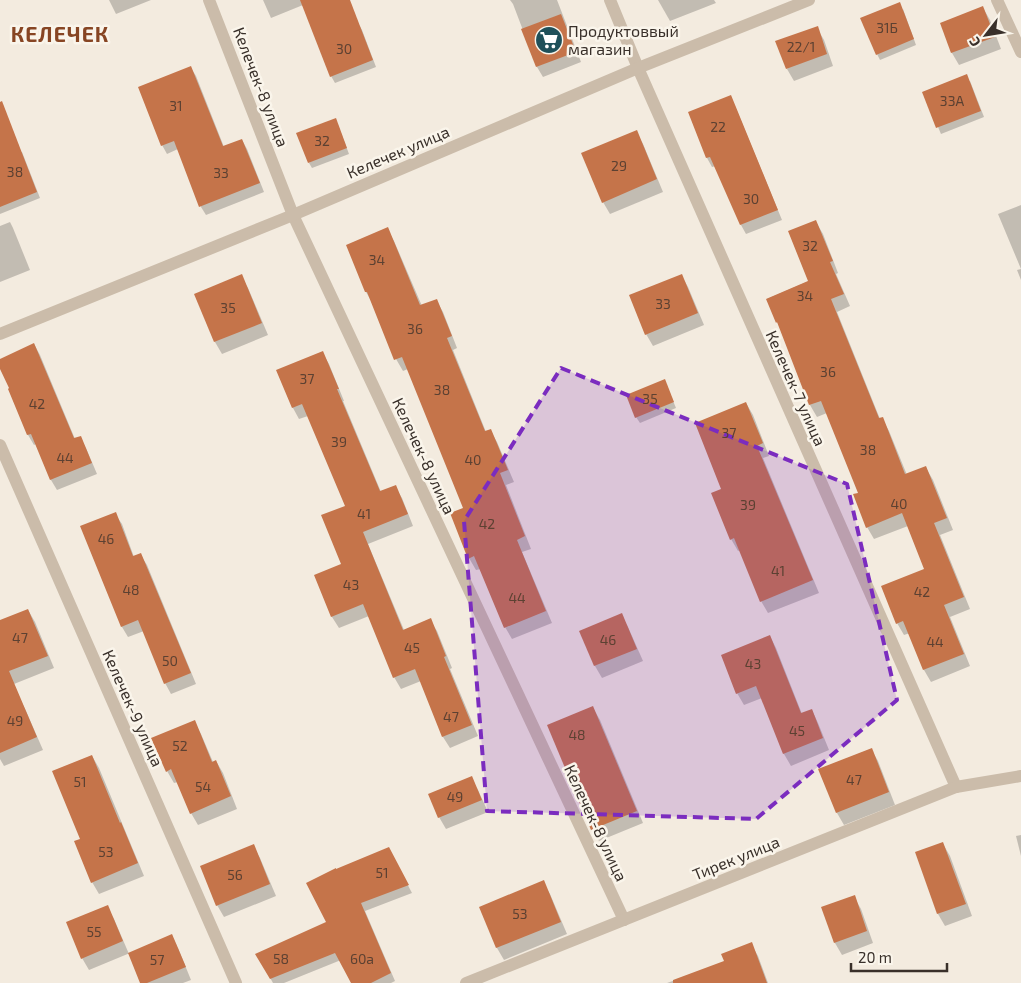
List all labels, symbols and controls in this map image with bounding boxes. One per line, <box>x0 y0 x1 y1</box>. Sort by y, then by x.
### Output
north arrow <box>961 10 1011 60</box>
house number: 31Б <box>876 19 898 36</box>
district label: КЕЛЕЧЕК <box>11 21 109 46</box>
place label: Продуктоввый магазин <box>568 21 679 58</box>
street label: Келечек-8 улица <box>229 24 293 150</box>
supermarket icon: Продуктоввый магазин <box>534 25 564 55</box>
text: С <box>965 34 984 50</box>
house number: 22/1 <box>787 38 815 55</box>
house number: 30 <box>336 40 352 57</box>
house number: 33А <box>940 92 964 109</box>
house number: 31 <box>169 97 183 114</box>
house number: 22 <box>710 118 726 135</box>
street label: Келечек улица <box>344 121 452 183</box>
house number: 32 <box>314 132 330 149</box>
house number: 29 <box>611 157 627 174</box>
house number: 38 <box>7 163 23 180</box>
house number: 33 <box>213 164 229 181</box>
house number: 30 <box>743 190 759 207</box>
house number: 32 <box>802 237 818 254</box>
house number: 34 <box>369 251 385 268</box>
house number: 34 <box>797 287 813 304</box>
house number: 33 <box>655 295 671 312</box>
house number: 35 <box>220 299 236 316</box>
house number: 36 <box>407 320 423 337</box>
street label: Келечек-7 улица <box>762 327 830 449</box>
house number: 36 <box>820 363 836 380</box>
house number: 37 <box>300 370 314 387</box>
house number: 38 <box>434 381 450 398</box>
house number: 35 <box>642 390 658 407</box>
street label: Келечек-8 улица <box>388 394 460 518</box>
house number: 42 <box>29 395 45 412</box>
house number: 37 <box>722 424 736 441</box>
house number: 39 <box>331 433 347 450</box>
house number: 38 <box>860 441 876 458</box>
house number: 44 <box>56 449 74 466</box>
house number: 40 <box>464 451 482 468</box>
house number: 40 <box>890 495 908 512</box>
house number: 39 <box>740 496 756 513</box>
house number: 41 <box>357 505 371 522</box>
house number: 42 <box>479 515 495 532</box>
house number: 46 <box>98 530 114 547</box>
house number: 41 <box>771 562 785 579</box>
house number: 43 <box>343 576 359 593</box>
house number: 48 <box>122 581 140 598</box>
house number: 42 <box>914 583 930 600</box>
house number: 44 <box>508 589 526 606</box>
house number: 47 <box>12 629 28 646</box>
house number: 46 <box>600 631 616 648</box>
house number: 44 <box>926 633 944 650</box>
house number: 45 <box>404 639 420 656</box>
street label: Келечек-9 улица <box>98 646 168 770</box>
house number: 50 <box>162 652 178 669</box>
house number: 43 <box>745 655 761 672</box>
house number: 47 <box>443 708 459 725</box>
house number: 49 <box>7 712 23 729</box>
house number: 45 <box>789 722 805 739</box>
house number: 48 <box>568 726 586 743</box>
house number: 52 <box>172 737 188 754</box>
street label: Келечек-8 улица <box>560 761 632 885</box>
house number: 47 <box>846 771 862 788</box>
house number: 51 <box>73 773 87 790</box>
house number: 54 <box>195 778 211 795</box>
house number: 49 <box>447 788 463 805</box>
street label: Тирек улица <box>690 831 782 885</box>
house number: 53 <box>98 843 114 860</box>
house number: 51 <box>375 864 389 881</box>
house number: 56 <box>227 866 243 883</box>
house number: 53 <box>512 905 528 922</box>
house number: 55 <box>86 923 102 940</box>
scale bar <box>851 940 947 972</box>
text: 20 m <box>858 948 892 966</box>
house number: 58 <box>273 950 289 967</box>
house number: 60а <box>350 950 374 967</box>
house number: 57 <box>150 951 164 968</box>

